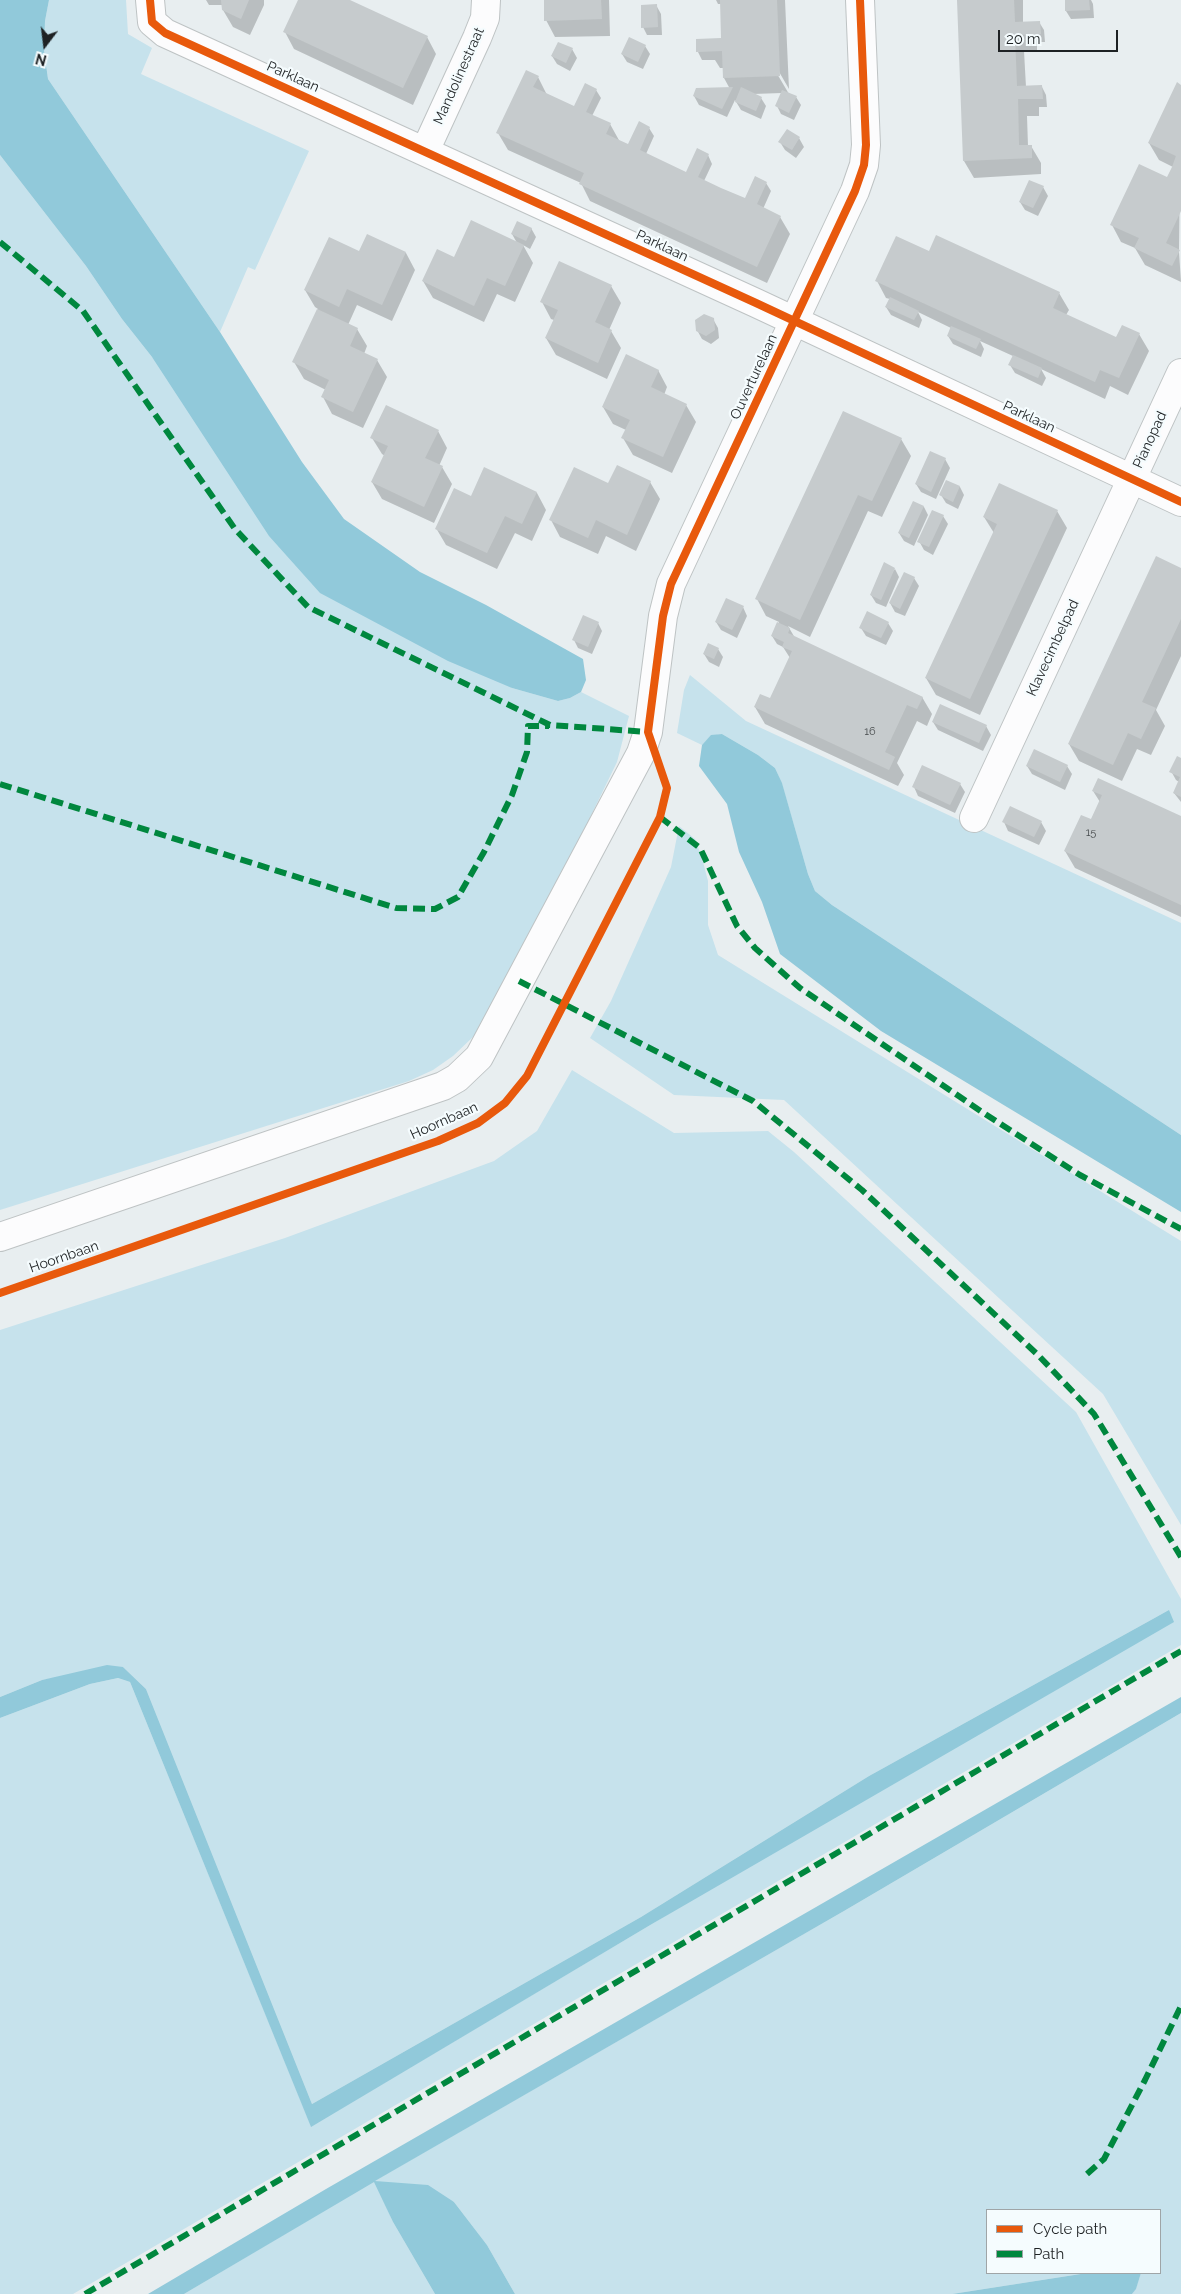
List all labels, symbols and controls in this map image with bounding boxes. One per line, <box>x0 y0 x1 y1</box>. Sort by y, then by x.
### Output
north arrow <box>20 20 70 70</box>
scale bar <box>1001 20 1121 52</box>
street label: Mandolinestraat <box>430 25 488 127</box>
text: 20 m <box>1006 30 1041 48</box>
text: N <box>34 50 48 69</box>
street label: Parklaan <box>264 58 322 96</box>
street label: Parklaan <box>633 227 691 265</box>
street label: Ouverturelaan <box>727 332 781 422</box>
street label: Parklaan <box>1000 398 1058 436</box>
street label: Pianopad <box>1130 409 1170 471</box>
street label: Klavecimbelpad <box>1023 597 1083 699</box>
house number: 16 <box>864 725 876 739</box>
house number: 15 <box>1086 826 1096 840</box>
street label: Hoornbaan <box>408 1099 480 1143</box>
street label: Hoornbaan <box>27 1237 101 1277</box>
legend <box>986 2209 1161 2274</box>
text: Cycle path <box>1033 2220 1107 2238</box>
text: Path <box>1033 2245 1064 2263</box>

